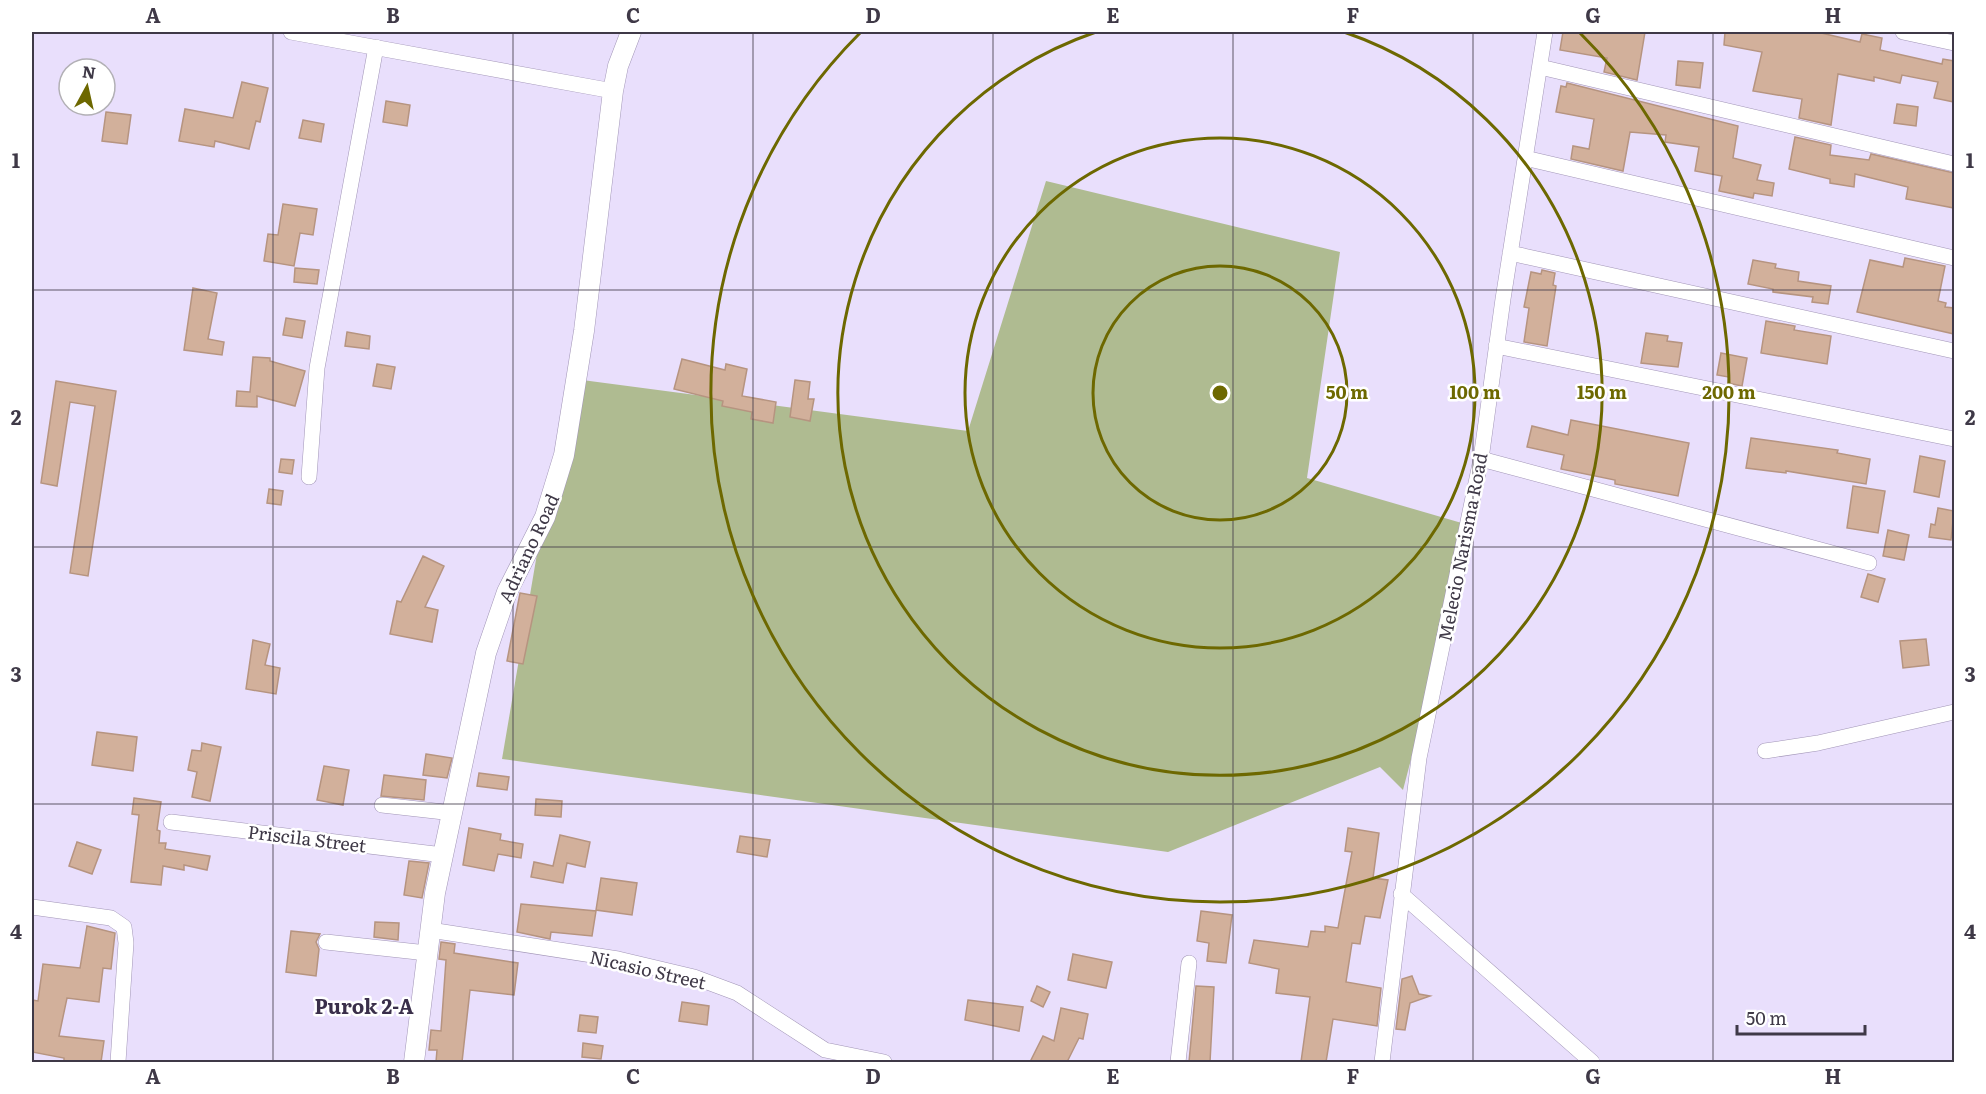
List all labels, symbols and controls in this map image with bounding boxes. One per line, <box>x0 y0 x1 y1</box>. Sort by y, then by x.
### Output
text: A <box>145 0 161 29</box>
text: B <box>386 0 400 29</box>
text: C <box>626 0 640 29</box>
text: D <box>865 0 881 29</box>
text: E <box>1106 0 1120 29</box>
text: F <box>1347 0 1360 29</box>
text: G <box>1585 0 1601 29</box>
text: H <box>1825 0 1841 29</box>
north arrow <box>57 57 117 117</box>
text: N <box>81 58 98 84</box>
text: 1 <box>12 144 20 174</box>
text: 1 <box>1966 144 1974 174</box>
text: 50 m <box>1326 378 1368 405</box>
text: 100 m <box>1449 378 1501 405</box>
text: 150 m <box>1577 378 1627 405</box>
text: 200 m <box>1702 378 1756 405</box>
centre of rings <box>1210 383 1230 403</box>
text: 2 <box>11 401 22 431</box>
text: 2 <box>1965 401 1976 431</box>
street label: Melecio Narisma Road <box>1430 450 1494 644</box>
street label: Adriano Road <box>491 489 565 607</box>
text: 3 <box>10 658 22 688</box>
text: 3 <box>1964 658 1976 688</box>
street label: Priscila Street <box>246 817 369 859</box>
text: 4 <box>10 915 22 945</box>
text: 4 <box>1964 915 1976 945</box>
street label: Nicasio Street <box>587 942 710 996</box>
district label: Purok 2-A <box>315 990 414 1020</box>
scale bar <box>1737 998 1864 1036</box>
text: 50 m <box>1746 1004 1787 1031</box>
text: A <box>145 1060 161 1090</box>
text: B <box>386 1060 400 1090</box>
text: C <box>626 1060 640 1090</box>
text: D <box>865 1060 881 1090</box>
text: E <box>1106 1060 1120 1090</box>
text: F <box>1347 1060 1360 1090</box>
text: G <box>1585 1060 1601 1090</box>
text: H <box>1825 1060 1841 1090</box>

